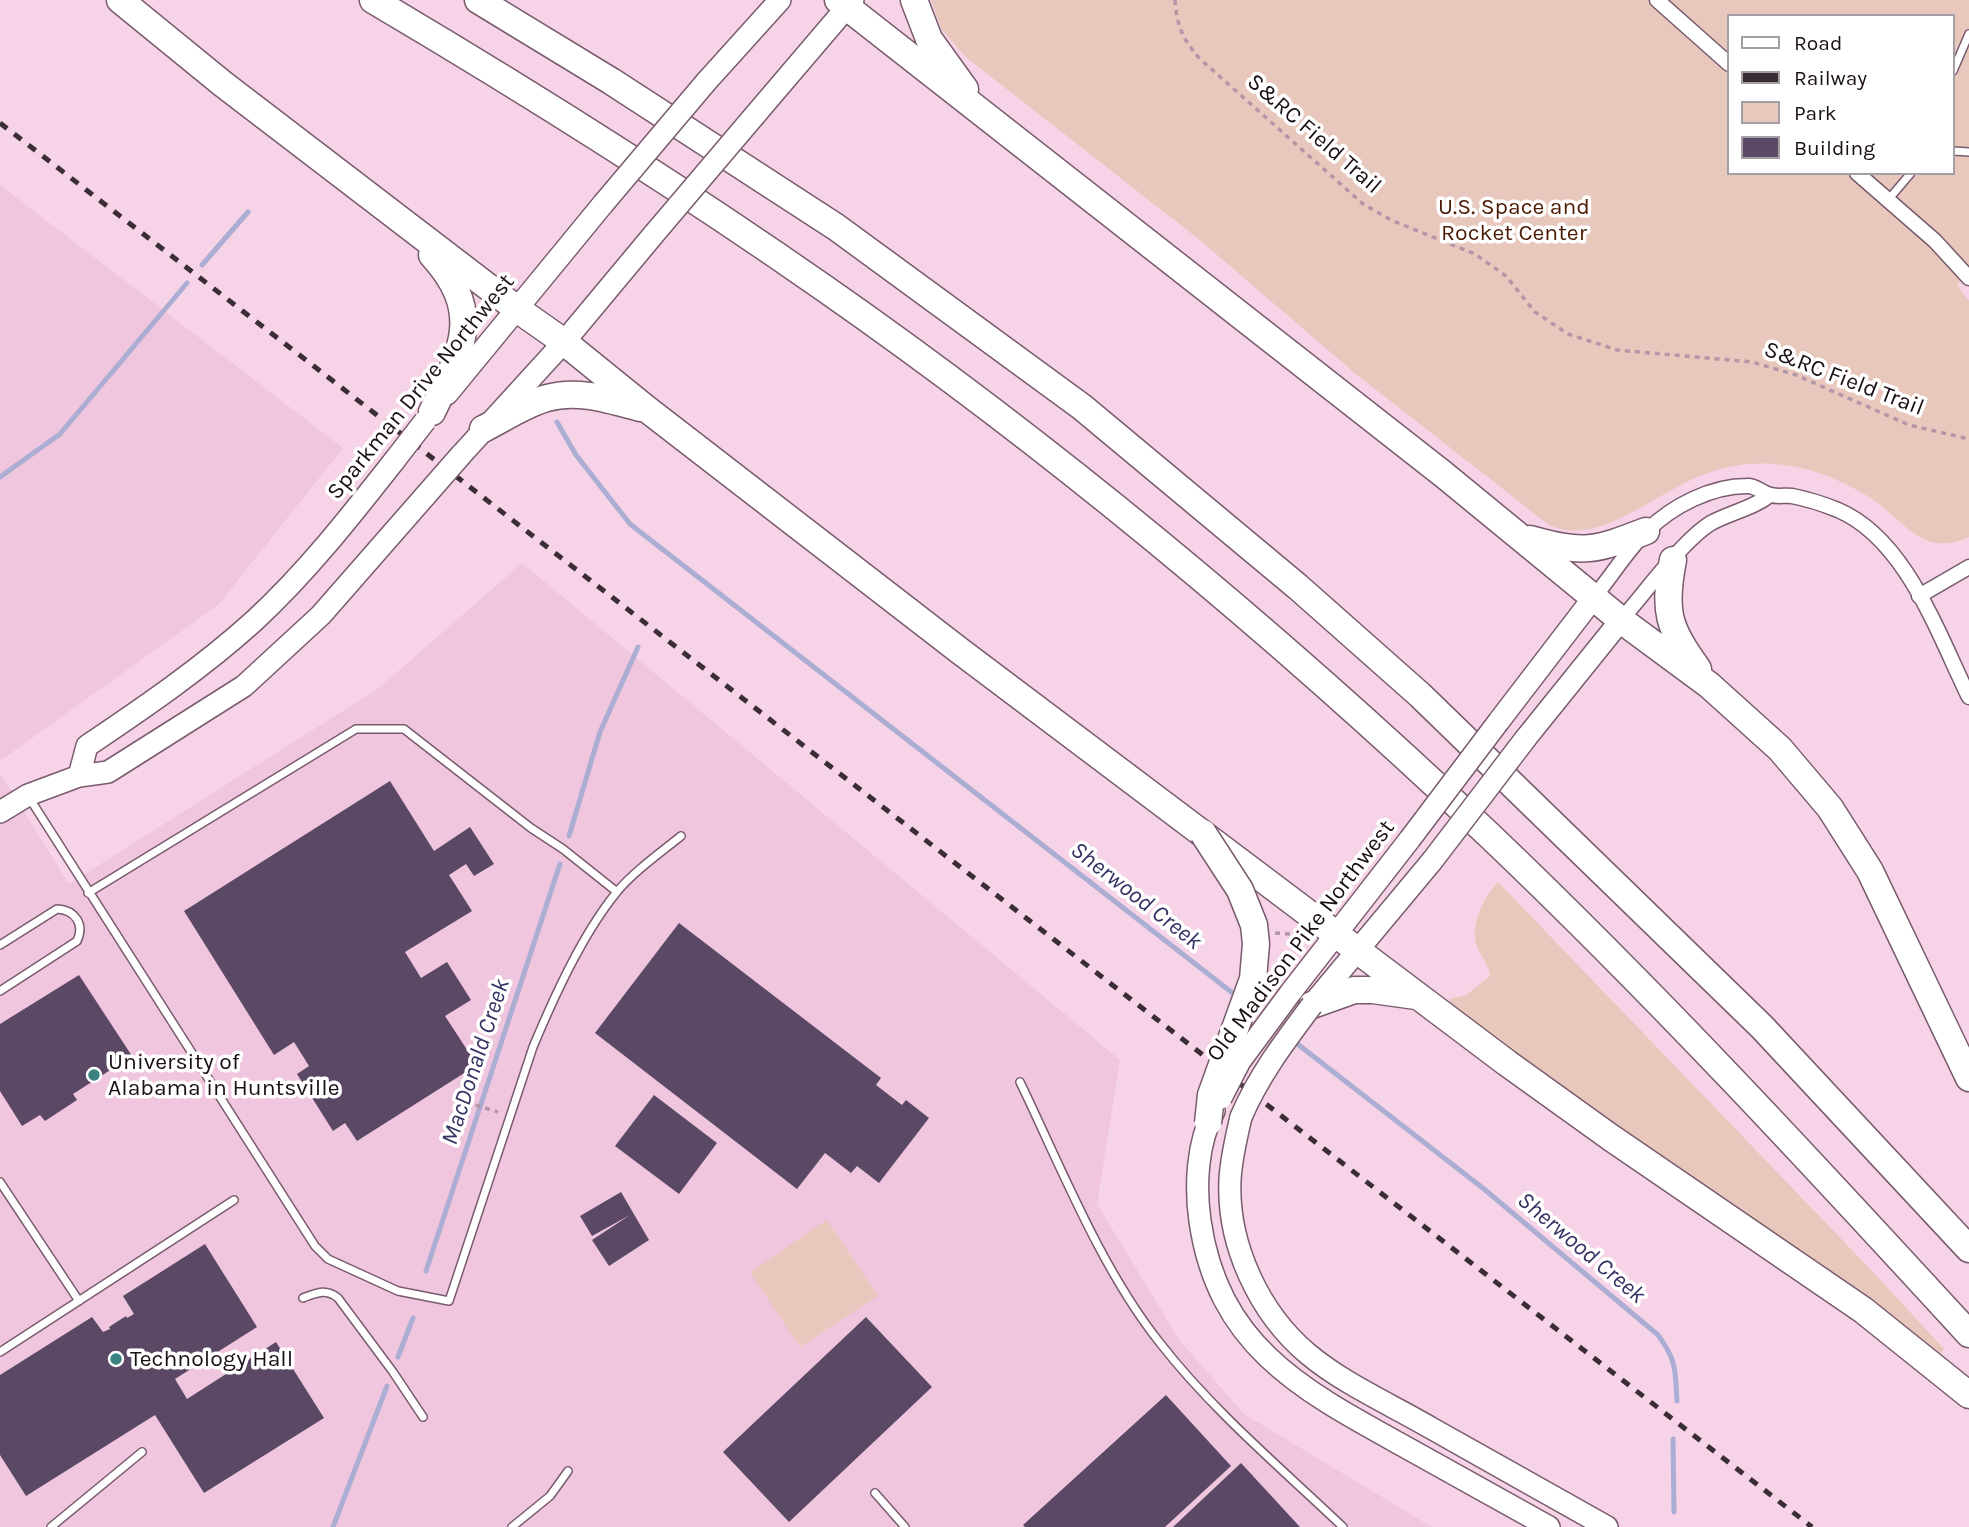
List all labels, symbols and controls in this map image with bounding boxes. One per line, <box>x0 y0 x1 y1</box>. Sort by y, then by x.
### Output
legend <box>1728 14 1955 175</box>
text: Road <box>1794 31 1842 55</box>
text: Railway <box>1794 66 1867 90</box>
street label: S&RC Field Trail <box>1241 68 1387 200</box>
text: Park <box>1794 101 1837 125</box>
text: Building <box>1794 136 1875 160</box>
park label: U.S. Space and Rocket Center <box>1438 193 1590 247</box>
street label: Sparkman Drive Northwest <box>321 269 521 505</box>
street label: S&RC Field Trail <box>1760 336 1928 422</box>
street label: Old Madison Pike Northwest <box>1201 815 1401 1067</box>
water label: Sherwood Creek <box>1065 836 1207 956</box>
water label: MacDonald Creek <box>436 975 516 1149</box>
place label: University of Alabama in Huntsville <box>108 1048 339 1102</box>
marker: University of Alabama in Huntsville <box>86 1067 102 1083</box>
water label: Sherwood Creek <box>1511 1186 1651 1310</box>
place label: Technology Hall <box>130 1345 293 1373</box>
marker: Technology Hall <box>108 1351 124 1367</box>

